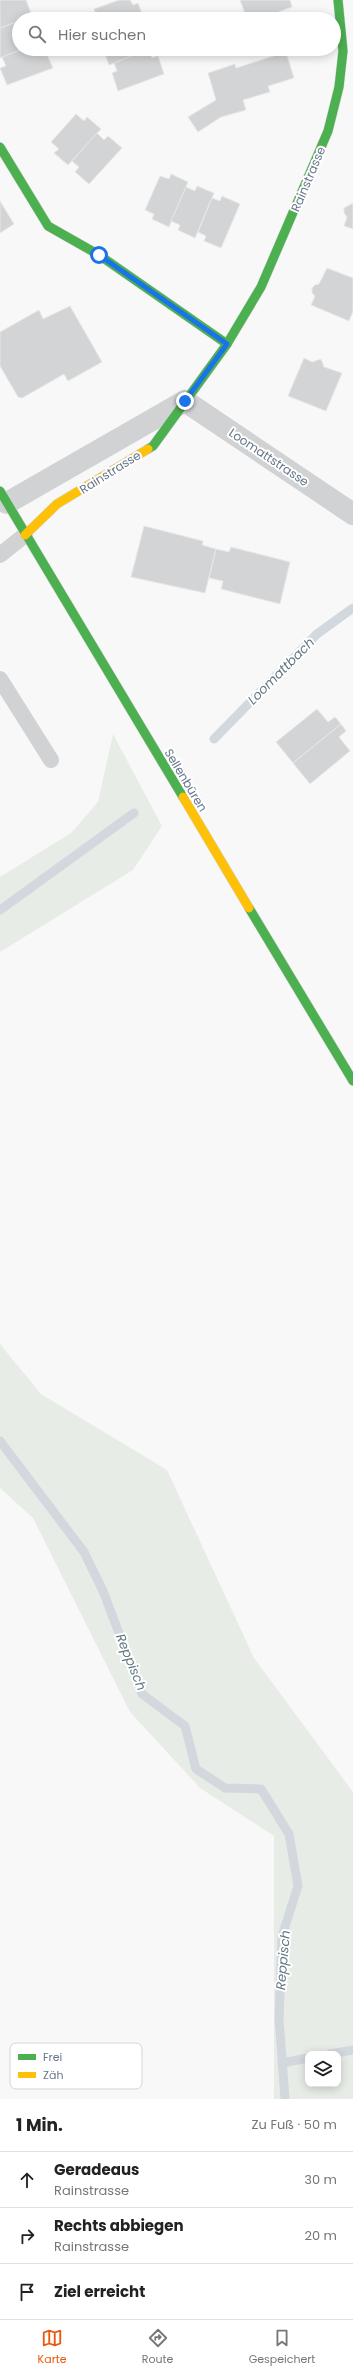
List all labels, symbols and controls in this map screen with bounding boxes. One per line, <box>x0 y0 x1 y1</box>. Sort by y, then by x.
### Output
search box <box>12 12 341 56</box>
icon: search <box>26 23 48 45</box>
text: Hier suchen <box>58 24 146 45</box>
street label: Rainstrasse <box>287 144 329 214</box>
route start <box>90 246 108 264</box>
route end <box>176 392 194 410</box>
street label: Loomattstrasse <box>226 424 312 490</box>
street label: Rainstrasse <box>76 446 144 498</box>
water label: Loomattbach <box>243 633 319 709</box>
street label: Sellenbüren <box>160 745 212 815</box>
water label: Reppisch <box>111 1631 151 1693</box>
water label: Reppisch <box>271 1929 295 1991</box>
legend <box>10 2043 142 2089</box>
text: Frei <box>43 2049 62 2065</box>
map controls <box>305 2051 341 2087</box>
button: layers <box>305 2051 341 2087</box>
text: Zäh <box>43 2067 63 2083</box>
text: 1 Min. <box>16 2113 63 2137</box>
text: Zu Fuß · 50 m <box>252 2115 337 2134</box>
text: Geradeaus <box>54 2159 139 2180</box>
icon: ahead <box>16 2169 38 2191</box>
text: 30 m <box>304 2170 337 2189</box>
text: Rainstrasse <box>54 2181 129 2200</box>
text: Rechts abbiegen <box>54 2215 184 2236</box>
icon: right <box>16 2225 38 2247</box>
text: 20 m <box>304 2226 337 2245</box>
text: Rainstrasse <box>54 2237 129 2256</box>
icon: arrive <box>16 2281 38 2303</box>
text: Ziel erreicht <box>54 2281 145 2302</box>
tab: Karte <box>38 2327 67 2368</box>
tab: Route <box>142 2327 173 2368</box>
tab: Gespeichert <box>249 2327 315 2368</box>

